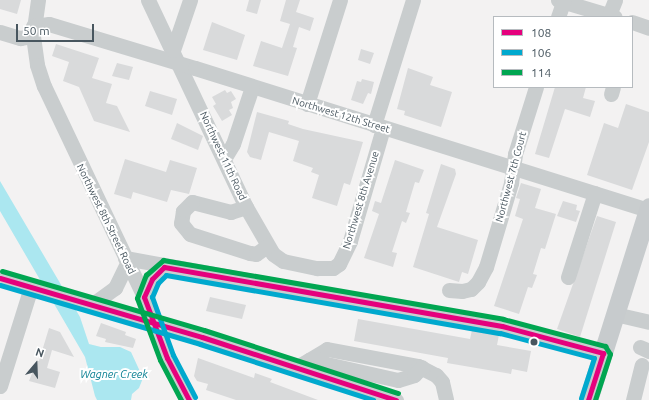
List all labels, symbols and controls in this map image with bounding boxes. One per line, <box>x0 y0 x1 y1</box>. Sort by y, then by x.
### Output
scale bar <box>18 16 96 42</box>
legend <box>493 16 633 88</box>
text: 50 m <box>23 24 50 37</box>
text: 108 <box>531 26 551 39</box>
text: 106 <box>531 46 551 59</box>
text: 114 <box>531 66 551 79</box>
street label: Northwest 12th Street <box>291 94 391 136</box>
street label: Northwest 11th Road <box>197 110 249 202</box>
street label: Northwest 7th Court <box>493 130 529 224</box>
street label: Northwest 8th Avenue <box>340 150 382 250</box>
street label: Northwest 8th Street Road <box>74 162 138 276</box>
unlabelled marker <box>529 337 539 347</box>
north arrow <box>16 344 56 384</box>
text: N <box>34 346 46 360</box>
water label: Wagner Creek <box>80 367 148 381</box>

